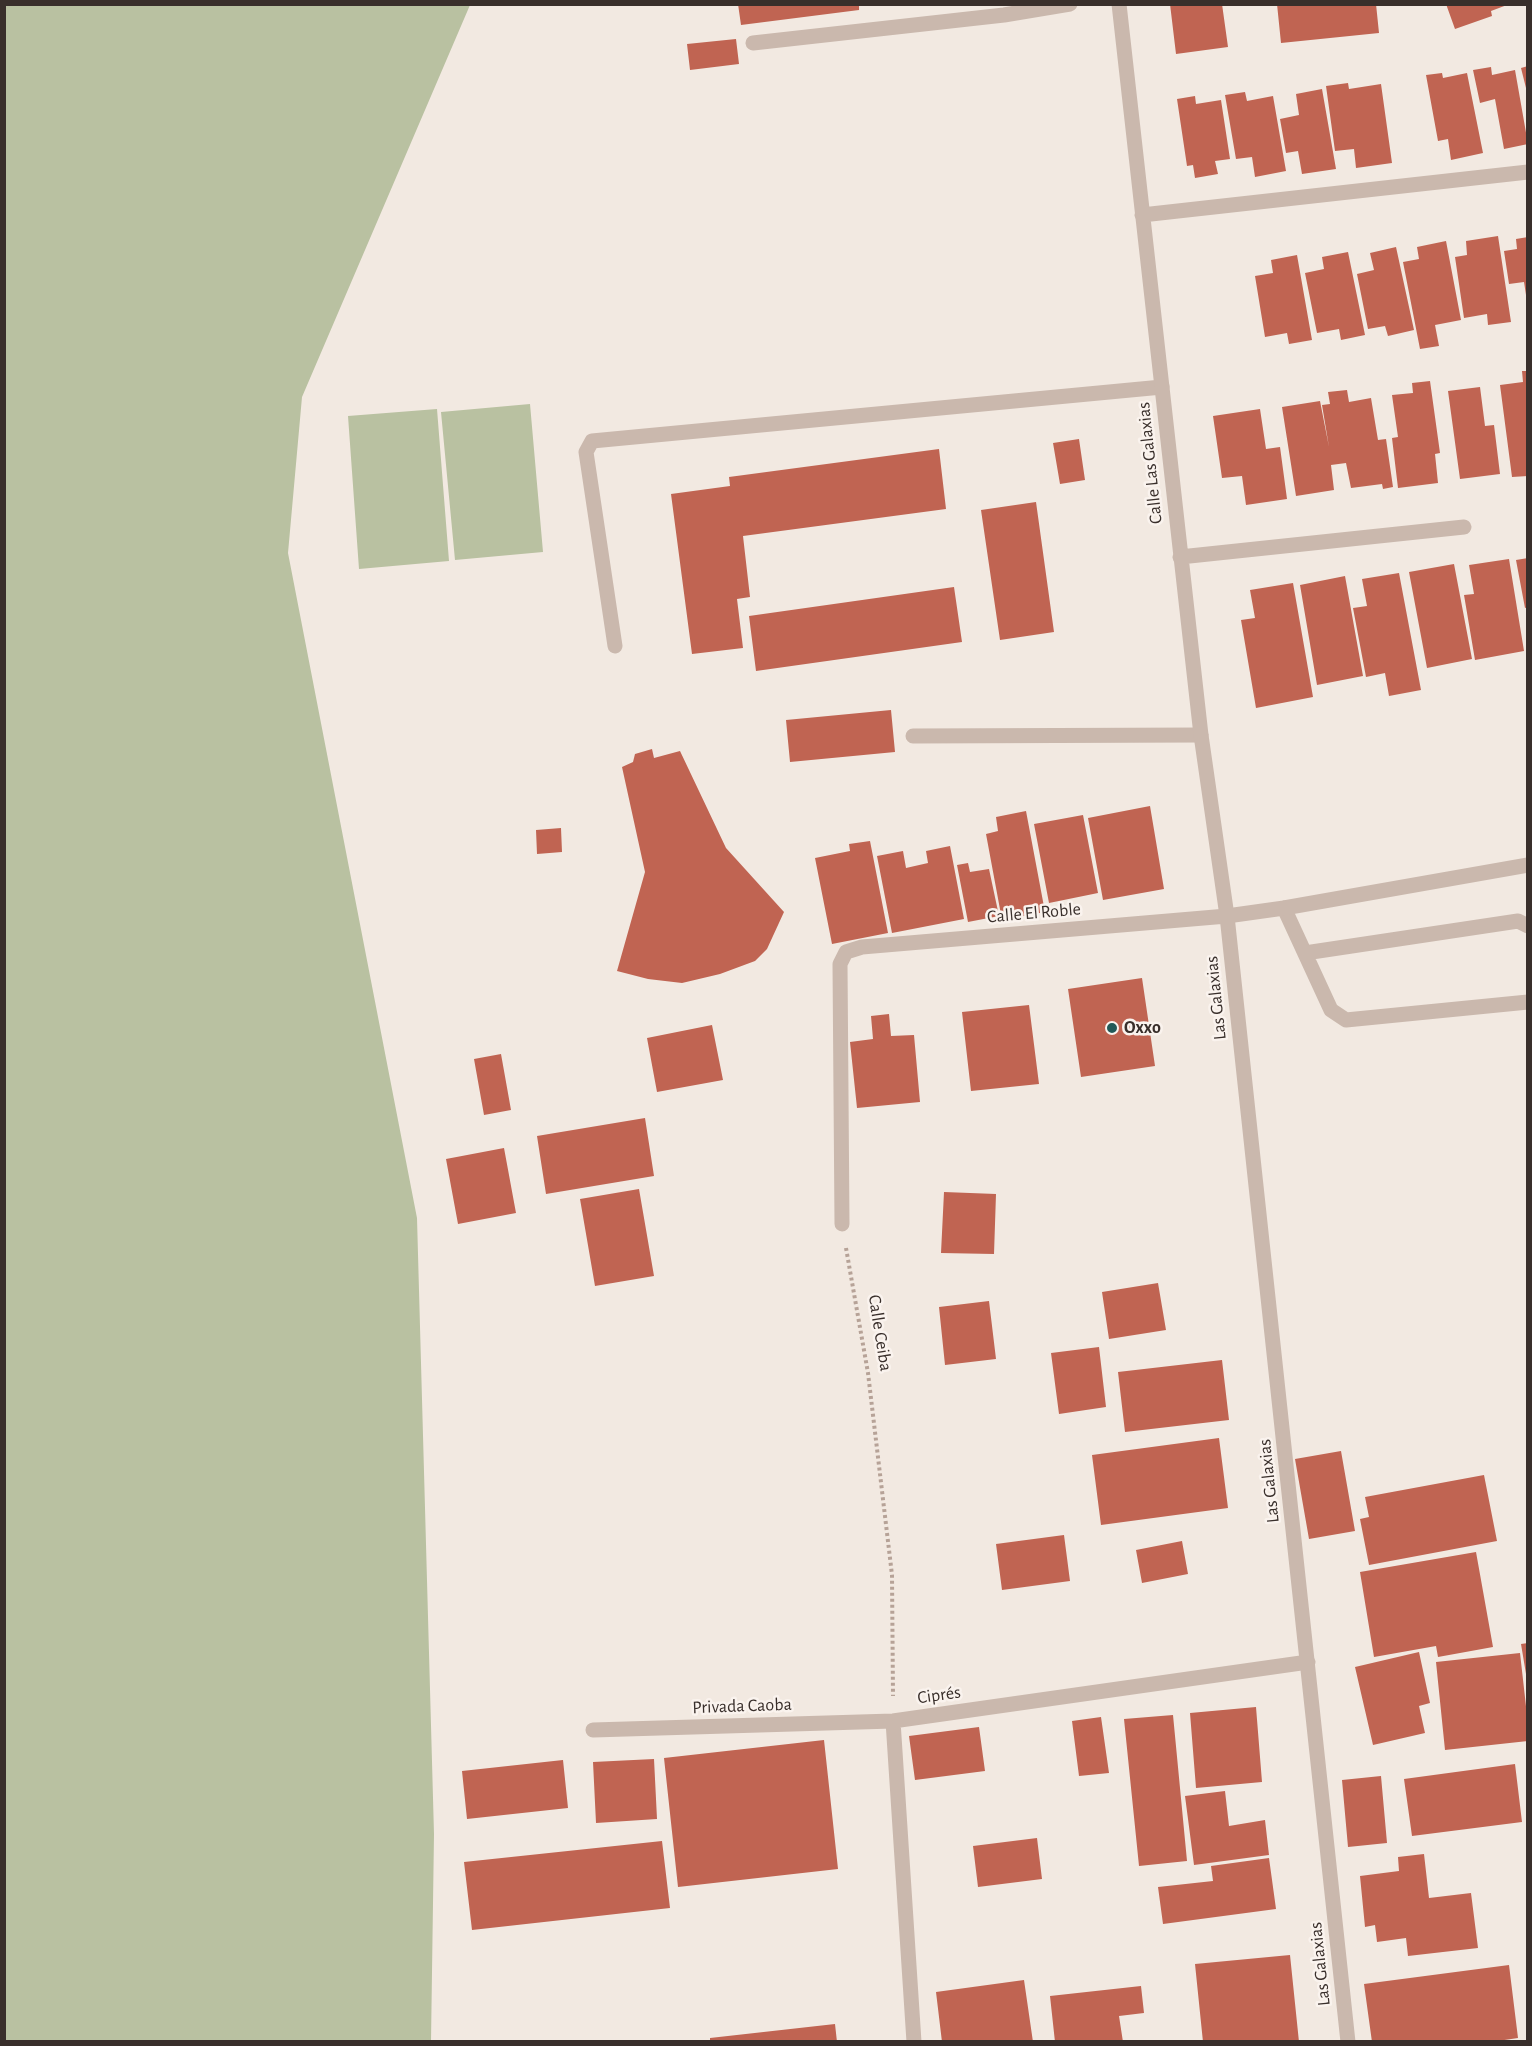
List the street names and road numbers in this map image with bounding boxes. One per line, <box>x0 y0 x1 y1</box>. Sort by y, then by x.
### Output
street label: Calle Las Galaxias <box>1133 401 1167 525</box>
street label: Calle El Roble <box>986 898 1082 928</box>
street label: Las Galaxias <box>1201 955 1231 1041</box>
street label: Calle Ceiba <box>863 1293 897 1373</box>
street label: Las Galaxias <box>1254 1438 1284 1524</box>
street label: Ciprés <box>916 1681 962 1709</box>
street label: Privada Caoba <box>692 1693 792 1719</box>
street label: Las Galaxias <box>1305 1921 1335 2007</box>

